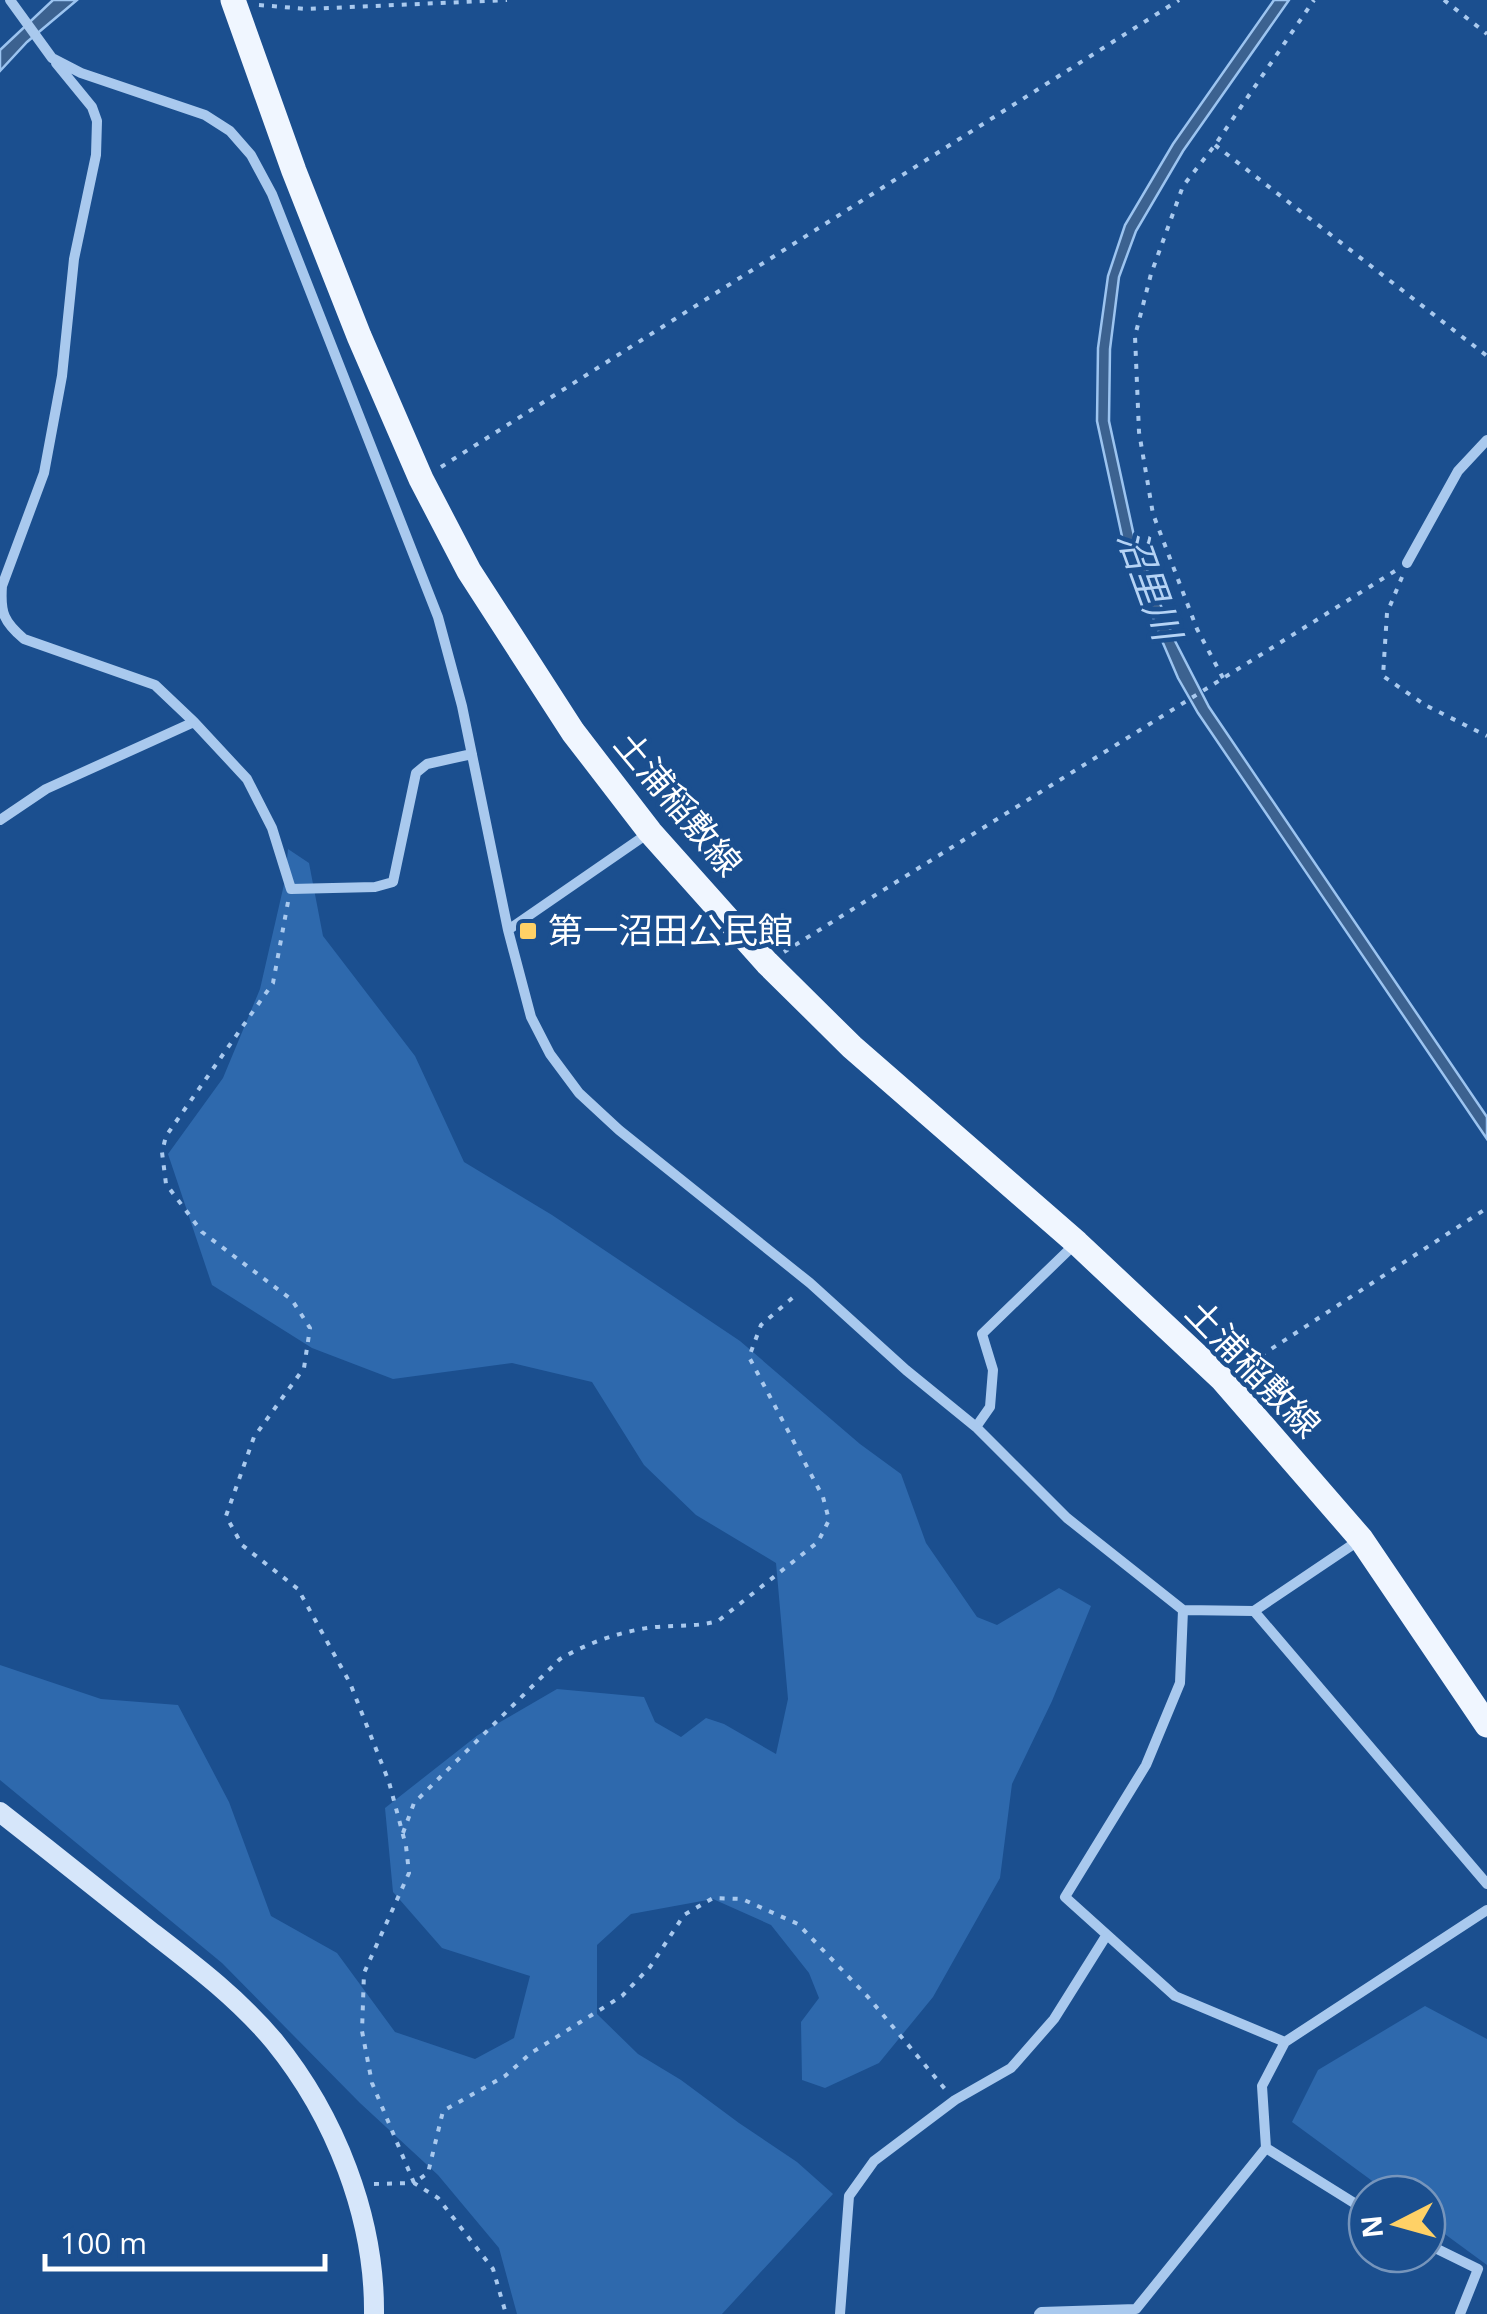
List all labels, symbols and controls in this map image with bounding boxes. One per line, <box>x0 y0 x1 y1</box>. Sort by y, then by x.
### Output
water label: 沼里川 <box>1107 522 1196 651</box>
street label: 土浦稲敷線 <box>605 721 753 885</box>
place label: 第一沼田公民館 <box>548 906 793 953</box>
marker: 第一沼田公民館 <box>517 920 539 942</box>
street label: 土浦稲敷線 <box>1176 1289 1332 1447</box>
north arrow <box>1347 2174 1447 2274</box>
scale bar <box>45 2209 325 2271</box>
text: N <box>1351 2213 1391 2240</box>
text: 100 m <box>60 2222 147 2263</box>

